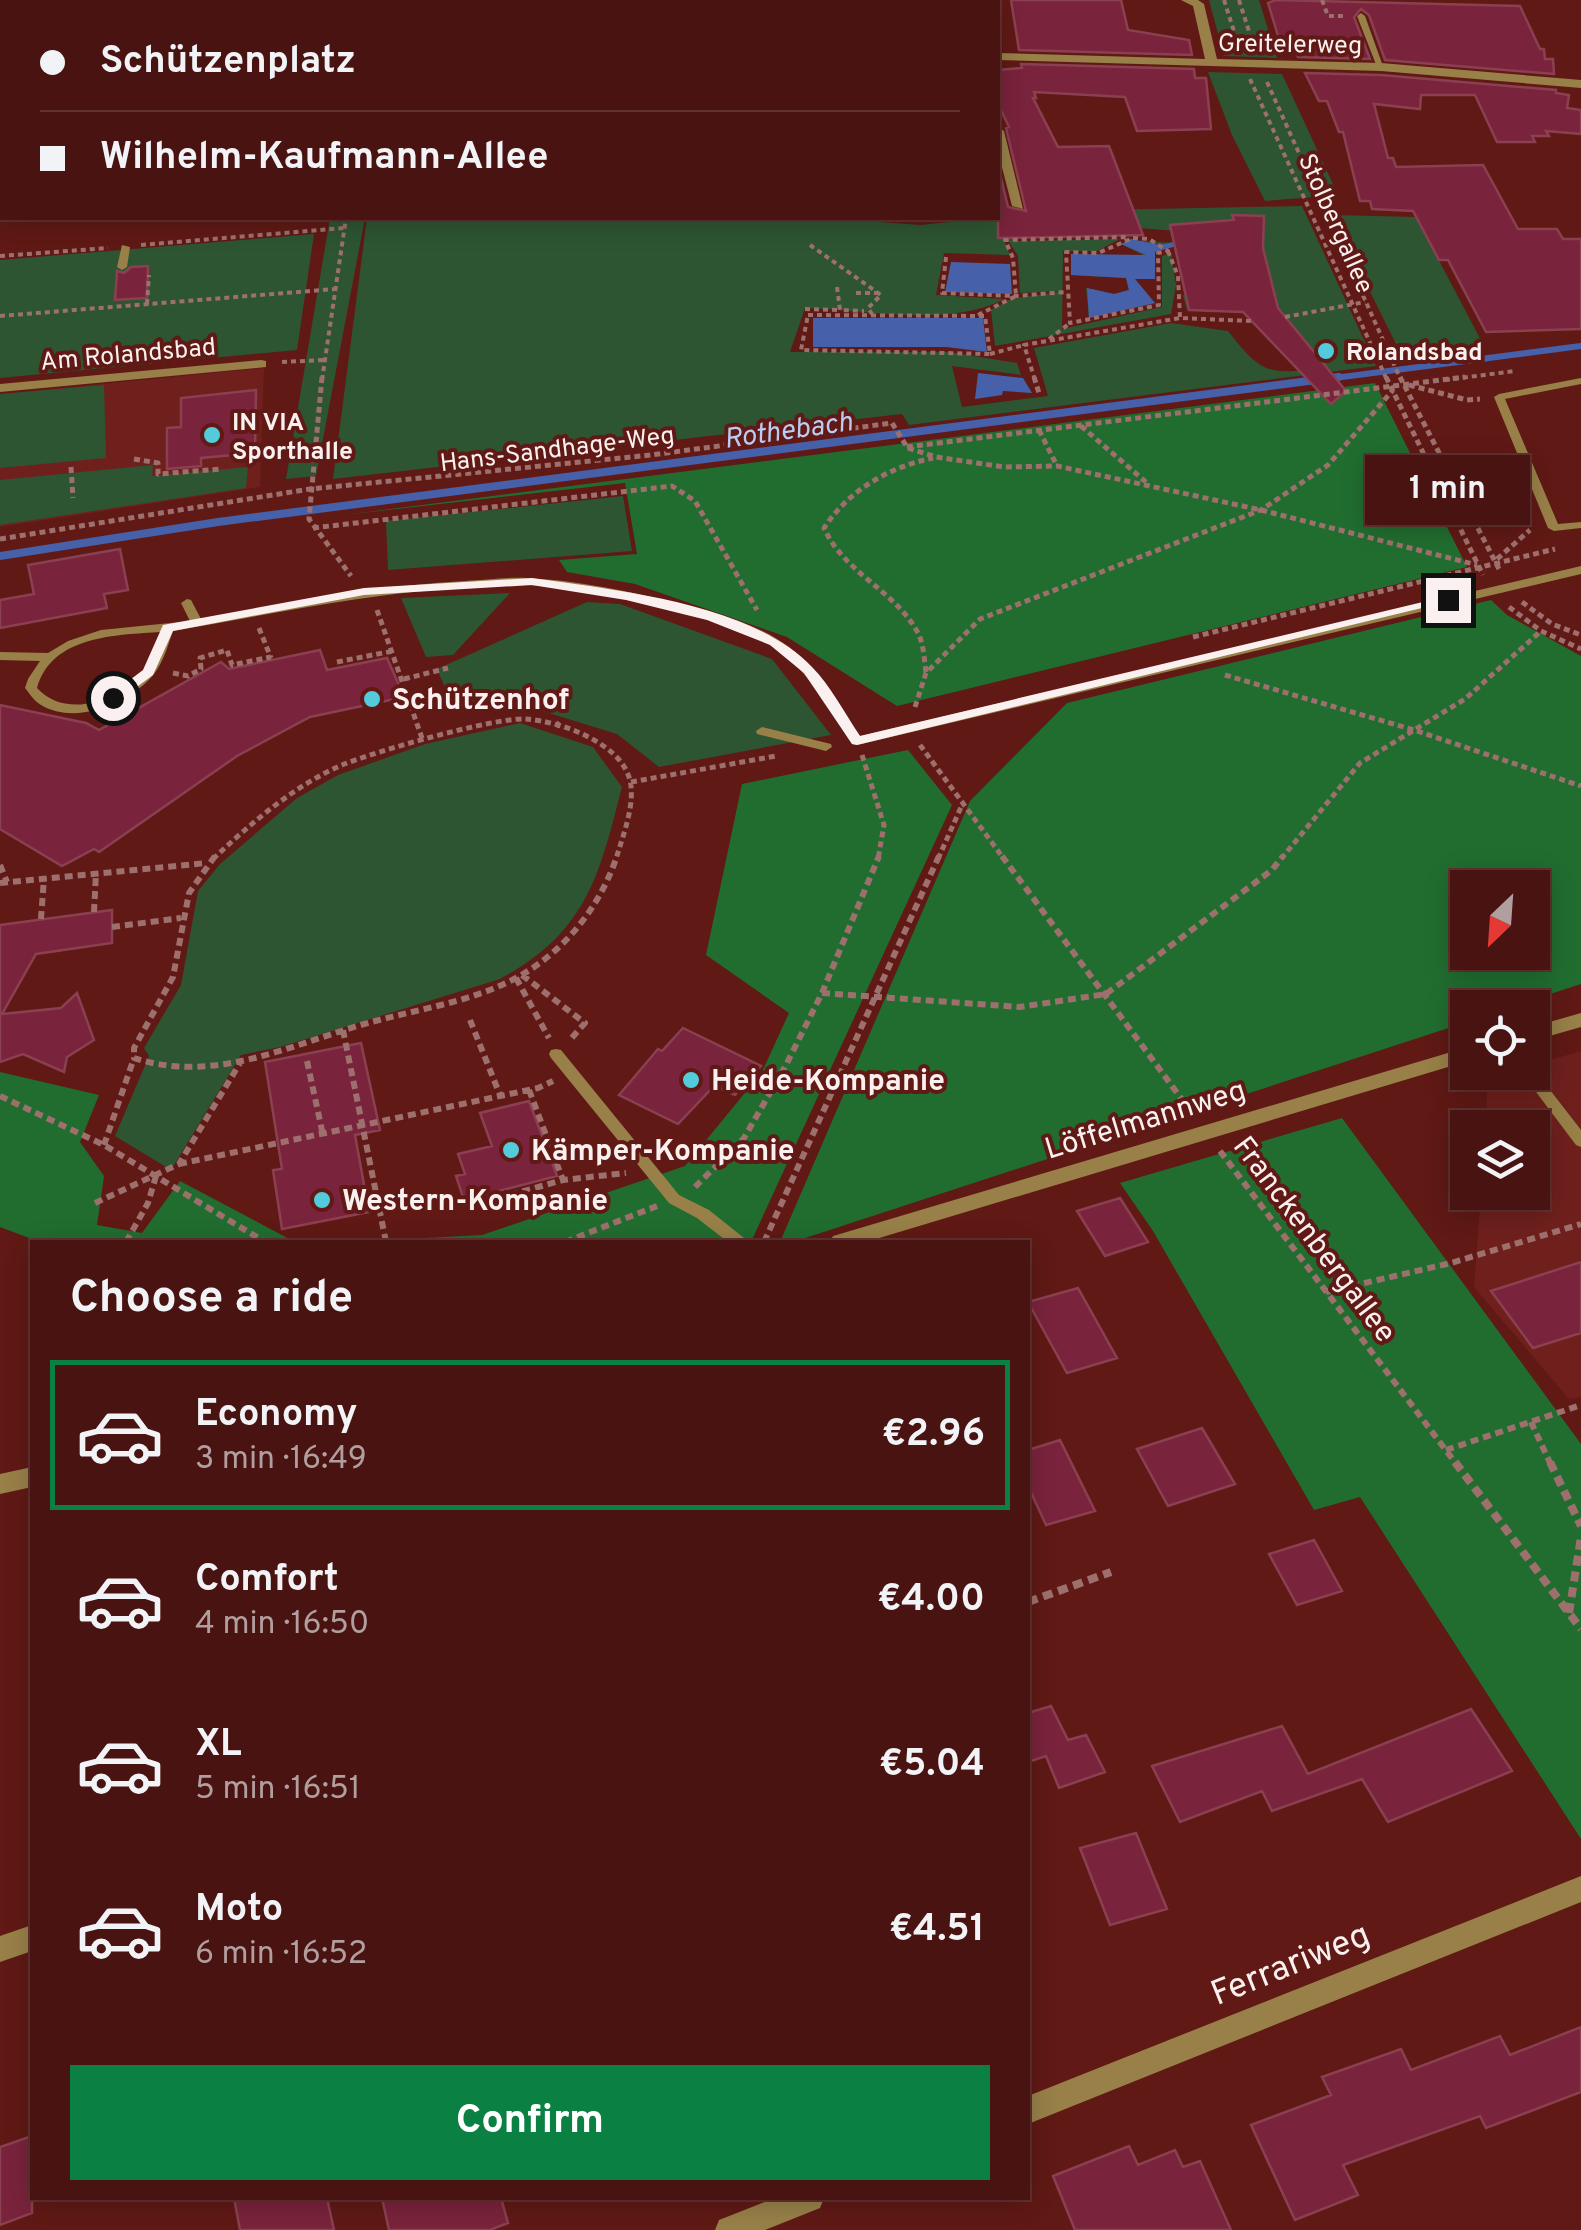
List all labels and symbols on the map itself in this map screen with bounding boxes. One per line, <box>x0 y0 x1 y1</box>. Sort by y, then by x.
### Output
street label: Greitelerweg <box>1217 29 1362 63</box>
street label: Stolbergallee <box>1289 149 1379 299</box>
street label: Am Rolandsbad <box>39 332 217 380</box>
place label: Rolandsbad <box>1346 338 1483 370</box>
marker: Rolandsbad <box>1315 340 1337 362</box>
water label: Rothebach <box>722 405 855 459</box>
place label: IN VIA Sporthalle <box>232 408 353 469</box>
street label: Hans-Sandhage-Weg <box>438 421 676 481</box>
marker: IN VIA Sporthalle <box>201 424 223 446</box>
callout: 1 min <box>1366 455 1530 525</box>
route end <box>1426 578 1471 623</box>
route start <box>91 676 136 721</box>
place label: Schützenhof <box>392 683 569 720</box>
marker: Schützenhof <box>361 688 383 710</box>
north arrow <box>1450 870 1550 970</box>
place label: Heide-Kompanie <box>711 1064 945 1101</box>
marker: Heide-Kompanie <box>680 1069 702 1091</box>
street label: Löffelmannweg <box>1041 1073 1251 1169</box>
street label: Franckenbergallee <box>1223 1130 1403 1351</box>
place label: Kämper-Kompanie <box>531 1134 795 1171</box>
marker: Kämper-Kompanie <box>500 1139 522 1161</box>
place label: Western-Kompanie <box>342 1184 608 1221</box>
marker: Western-Kompanie <box>311 1189 333 1211</box>
street label: Ferrariweg <box>1205 1914 1377 2018</box>

